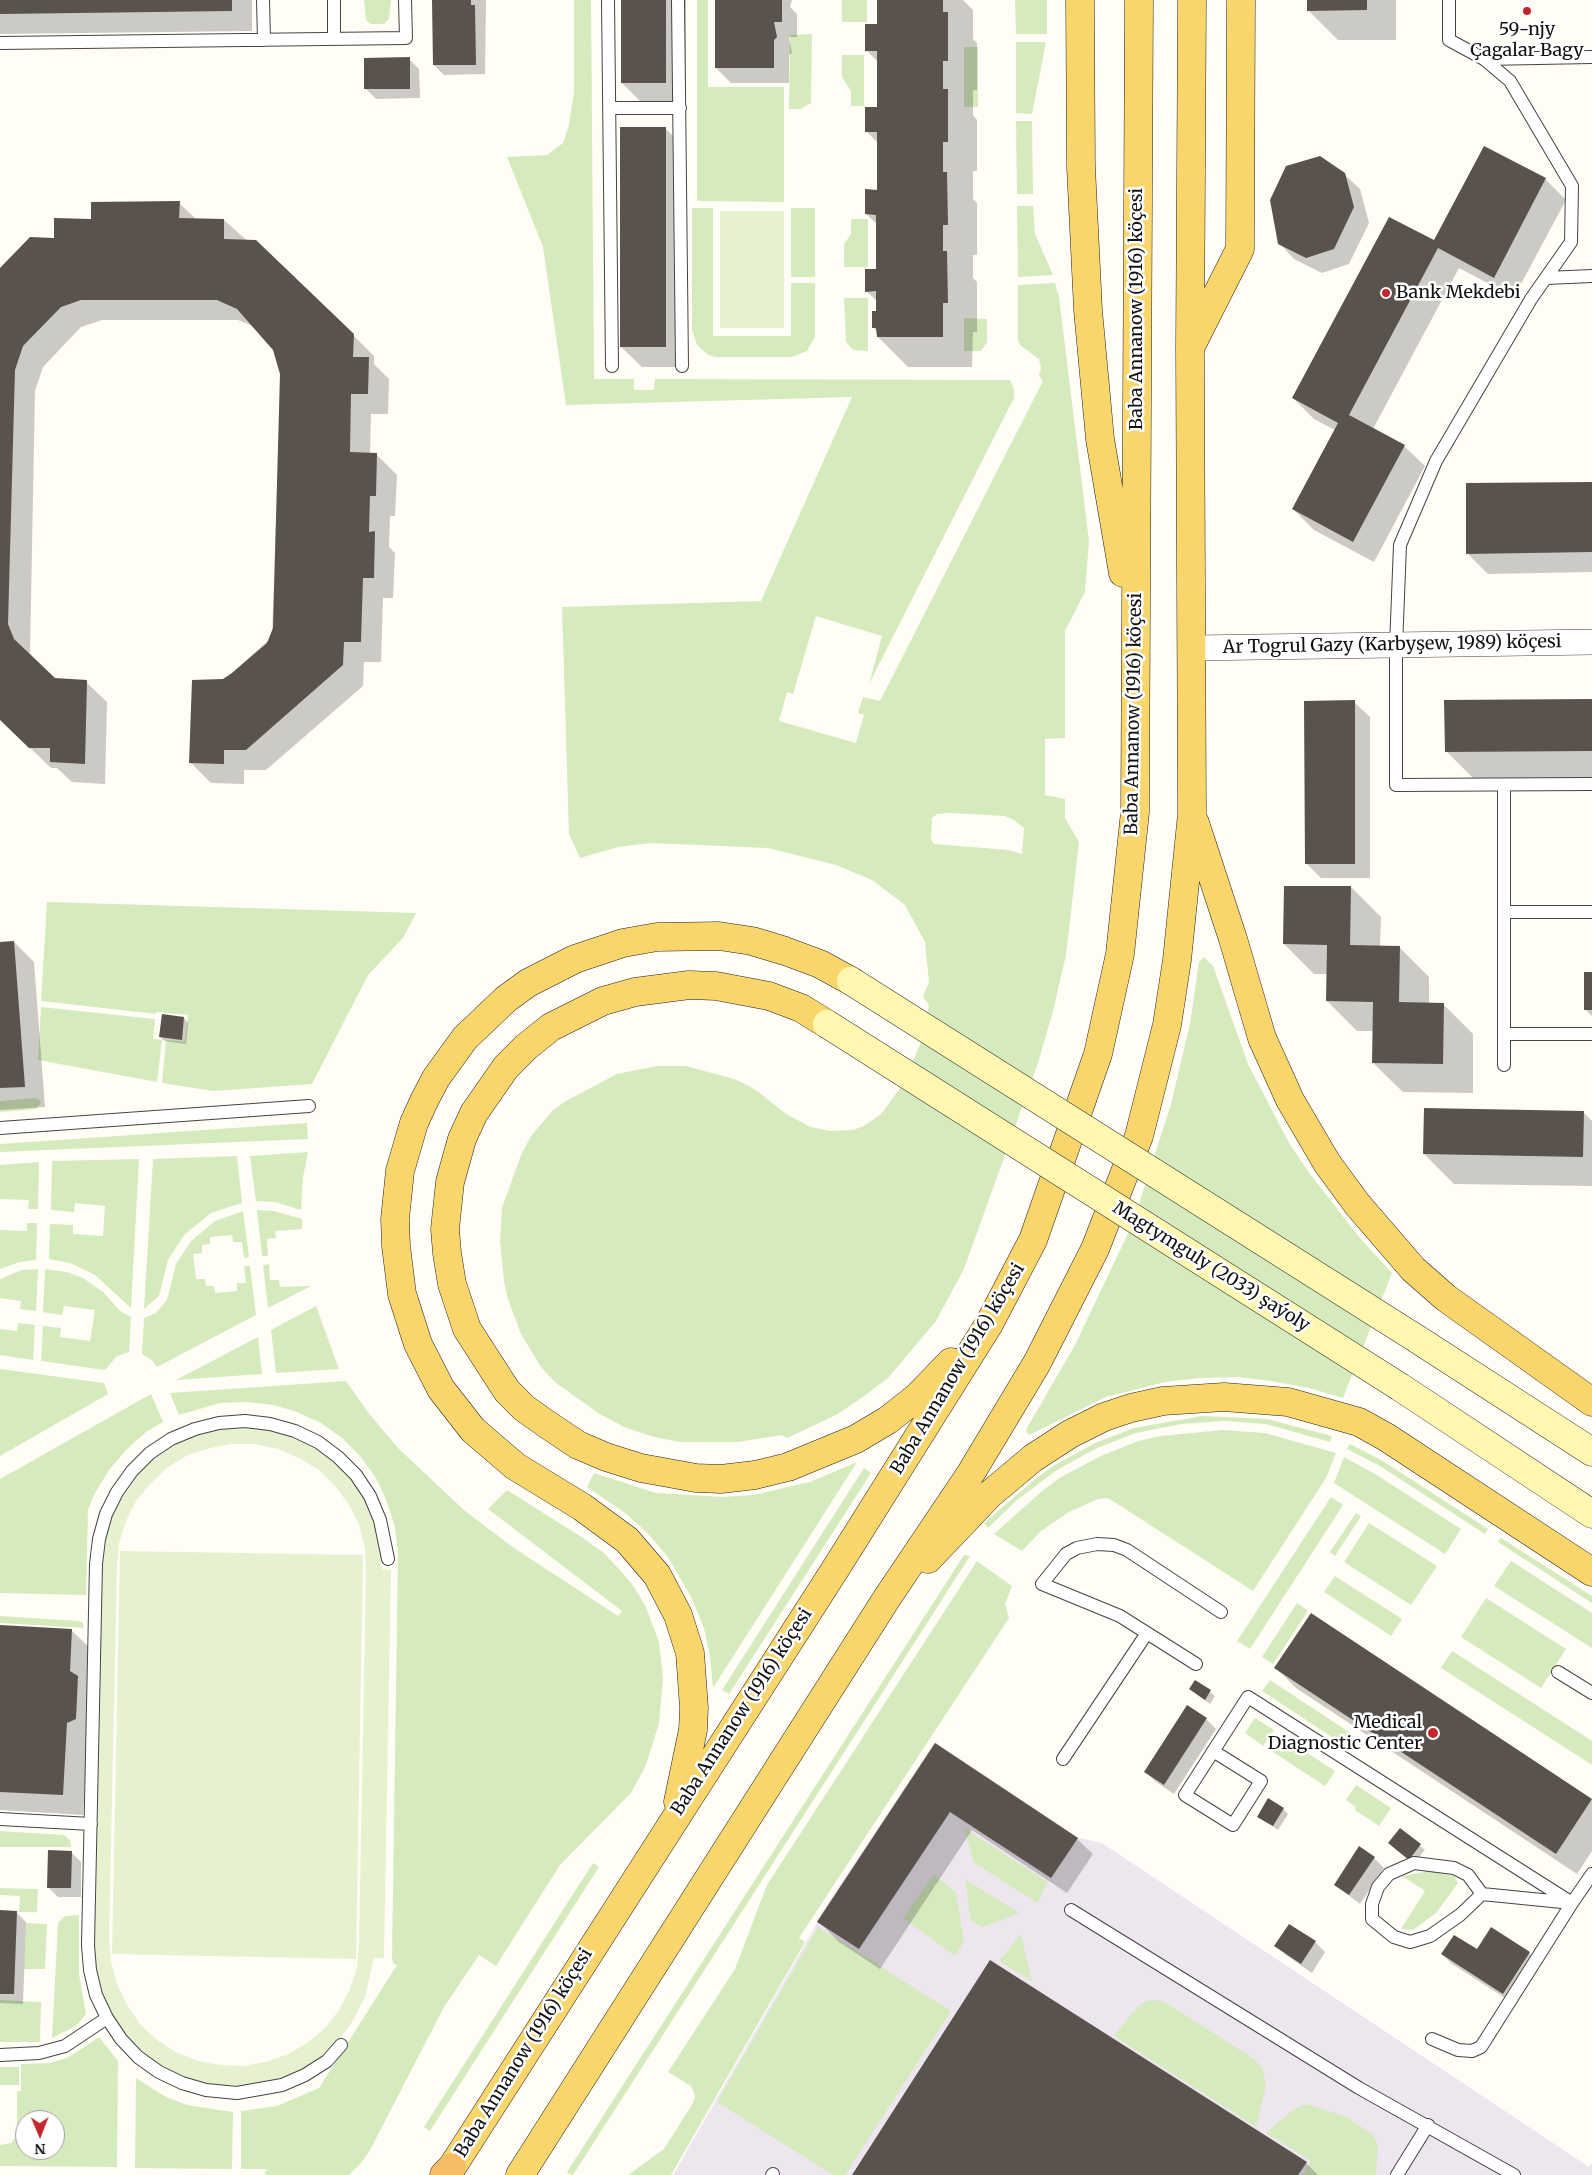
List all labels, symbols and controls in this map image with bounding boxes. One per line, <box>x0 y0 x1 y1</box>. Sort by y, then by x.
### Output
marker: 59-njy Çagalar Bagy <box>1521 5 1533 17</box>
place label: 59-njy Çagalar Bagy <box>1470 19 1584 62</box>
street label: Baba Annanow (1916) köçesi <box>1126 188 1148 430</box>
place label: Bank Mekdebi <box>1396 282 1521 304</box>
marker: Bank Mekdebi <box>1380 287 1392 299</box>
street label: Baba Annanow (1916) köçesi <box>1121 593 1147 835</box>
street label: Ar Togrul Gazy (Karbyşew, 1989) köçesi <box>1222 631 1562 659</box>
street label: Magtymguly (2033) şaýoly <box>1108 1197 1314 1337</box>
street label: Baba Annanow (1916) köçesi <box>886 1260 1030 1478</box>
street label: Baba Annanow (1916) köçesi <box>667 1604 817 1820</box>
place label: Medical Diagnostic Center <box>1268 1712 1422 1755</box>
marker: Medical Diagnostic Center <box>1426 1726 1440 1740</box>
street label: Baba Annanow (1916) köçesi <box>451 1945 597 2161</box>
north arrow <box>15 2110 65 2160</box>
text: N <box>35 2140 46 2158</box>

